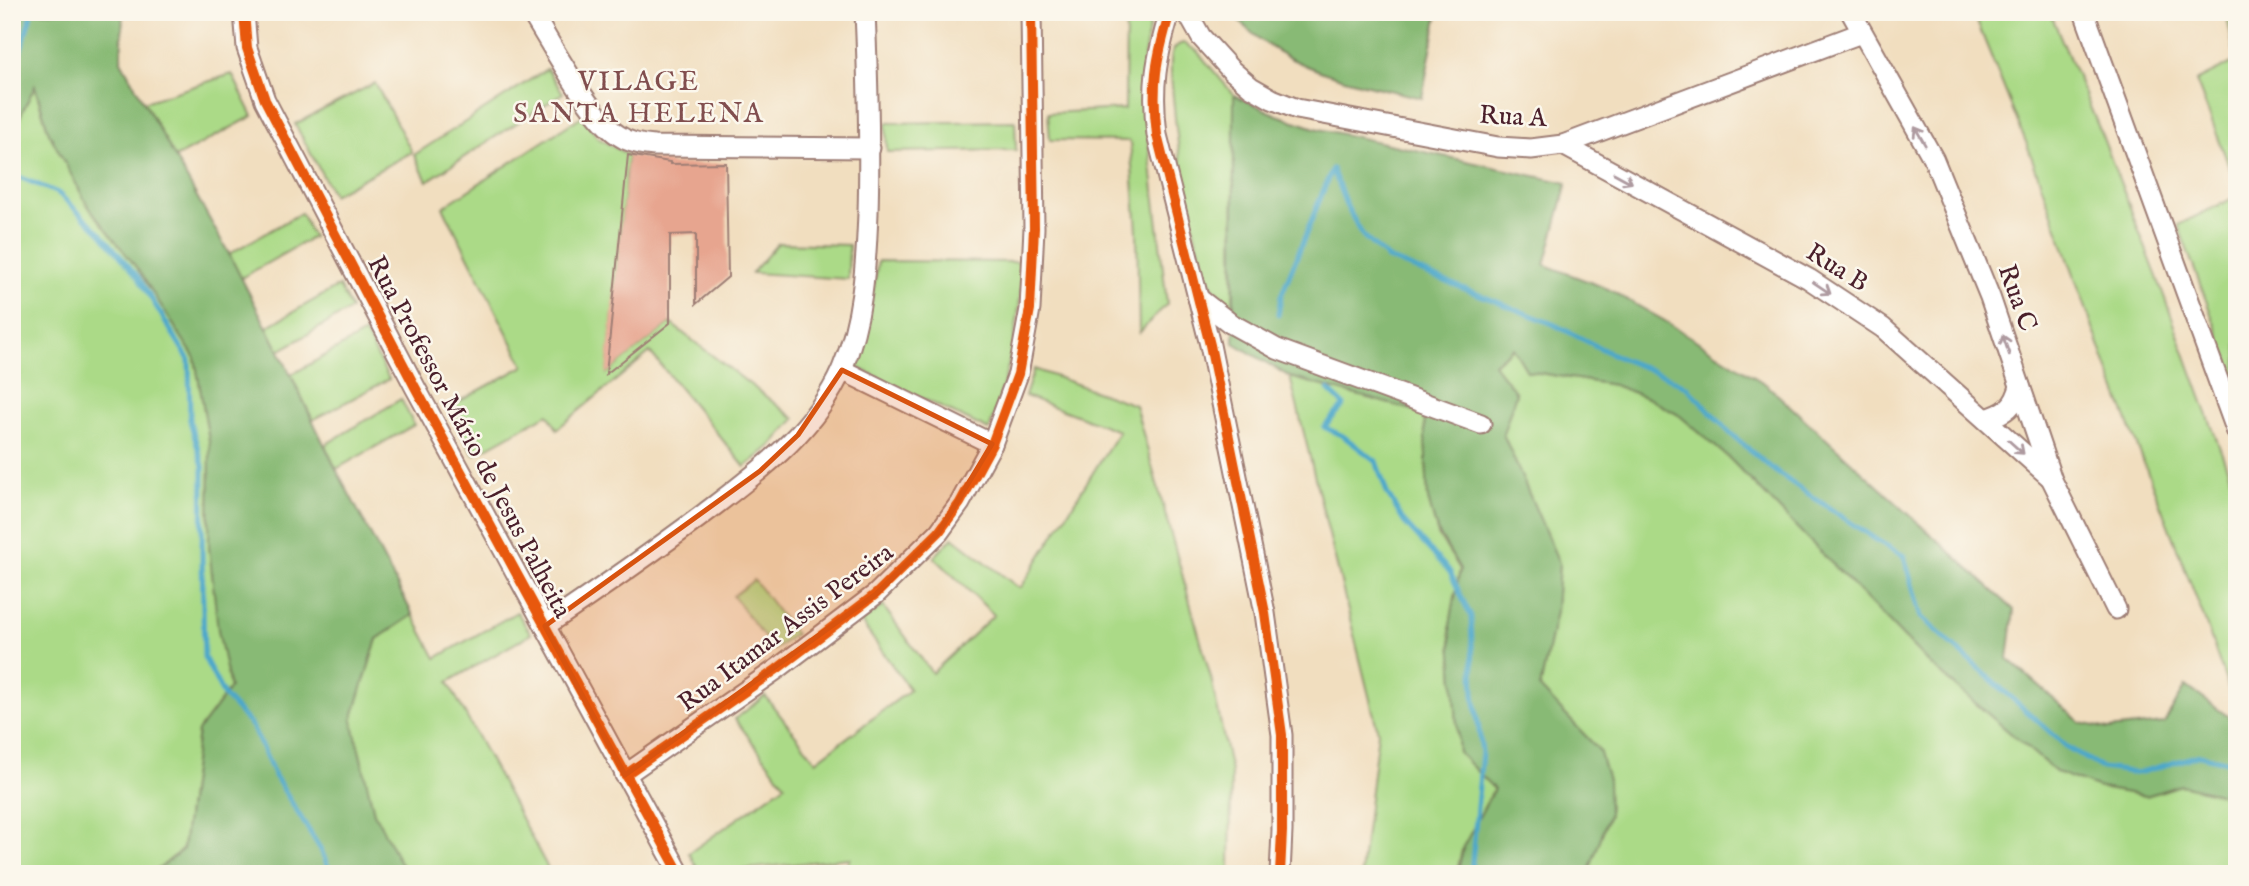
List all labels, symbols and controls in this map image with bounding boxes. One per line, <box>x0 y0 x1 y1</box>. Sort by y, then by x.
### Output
district label: VILAGE SANTA HELENA <box>513 65 765 132</box>
street label: Rua A <box>1478 99 1549 135</box>
one-way arrow <box>1912 126 1926 146</box>
one-way arrow <box>1612 172 1633 185</box>
street label: Rua B <box>1800 236 1874 300</box>
street label: Rua Professor Mário de Jesus Palheita <box>359 250 579 625</box>
street label: Rua C <box>1990 260 2044 336</box>
one-way arrow <box>1812 280 1831 295</box>
one-way arrow <box>1999 335 2011 357</box>
one-way arrow <box>2007 439 2025 455</box>
street label: Rua Itamar Assis Pereira <box>672 536 901 720</box>

